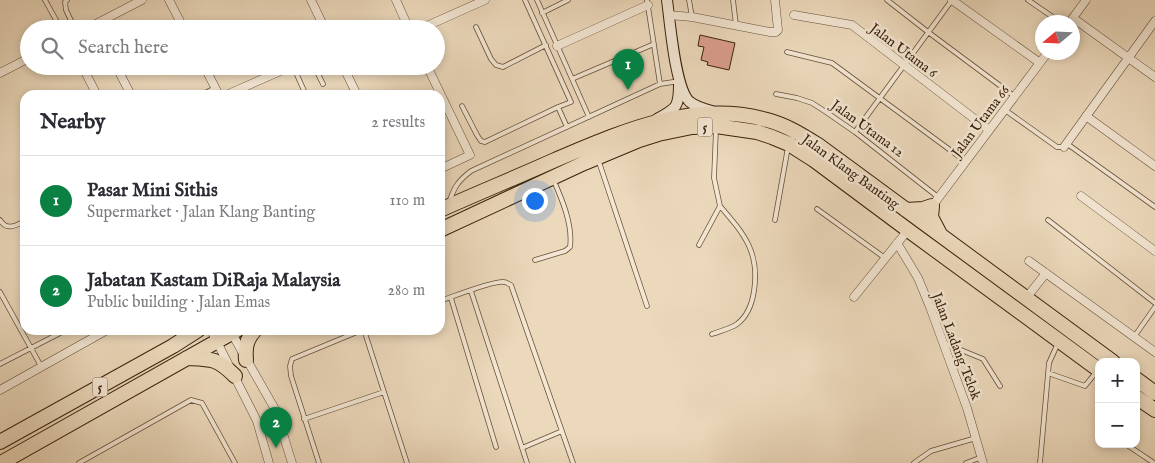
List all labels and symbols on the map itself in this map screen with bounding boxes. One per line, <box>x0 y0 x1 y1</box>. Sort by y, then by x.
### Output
north arrow <box>1035 15 1080 60</box>
street label: Jalan Utama 6 <box>864 18 942 83</box>
pin: 1 <box>612 49 644 90</box>
street label: Jalan Utama 66 <box>947 81 1014 163</box>
street label: Jalan Utama 12 <box>826 95 908 162</box>
road number: 5 <box>698 118 712 136</box>
street label: Jalan Klang Banting <box>796 129 903 213</box>
your location <box>522 188 548 214</box>
street label: Jalan Ladang Telok <box>927 288 985 403</box>
road number: 5 <box>92 378 108 397</box>
pin: 2 <box>260 407 292 448</box>

